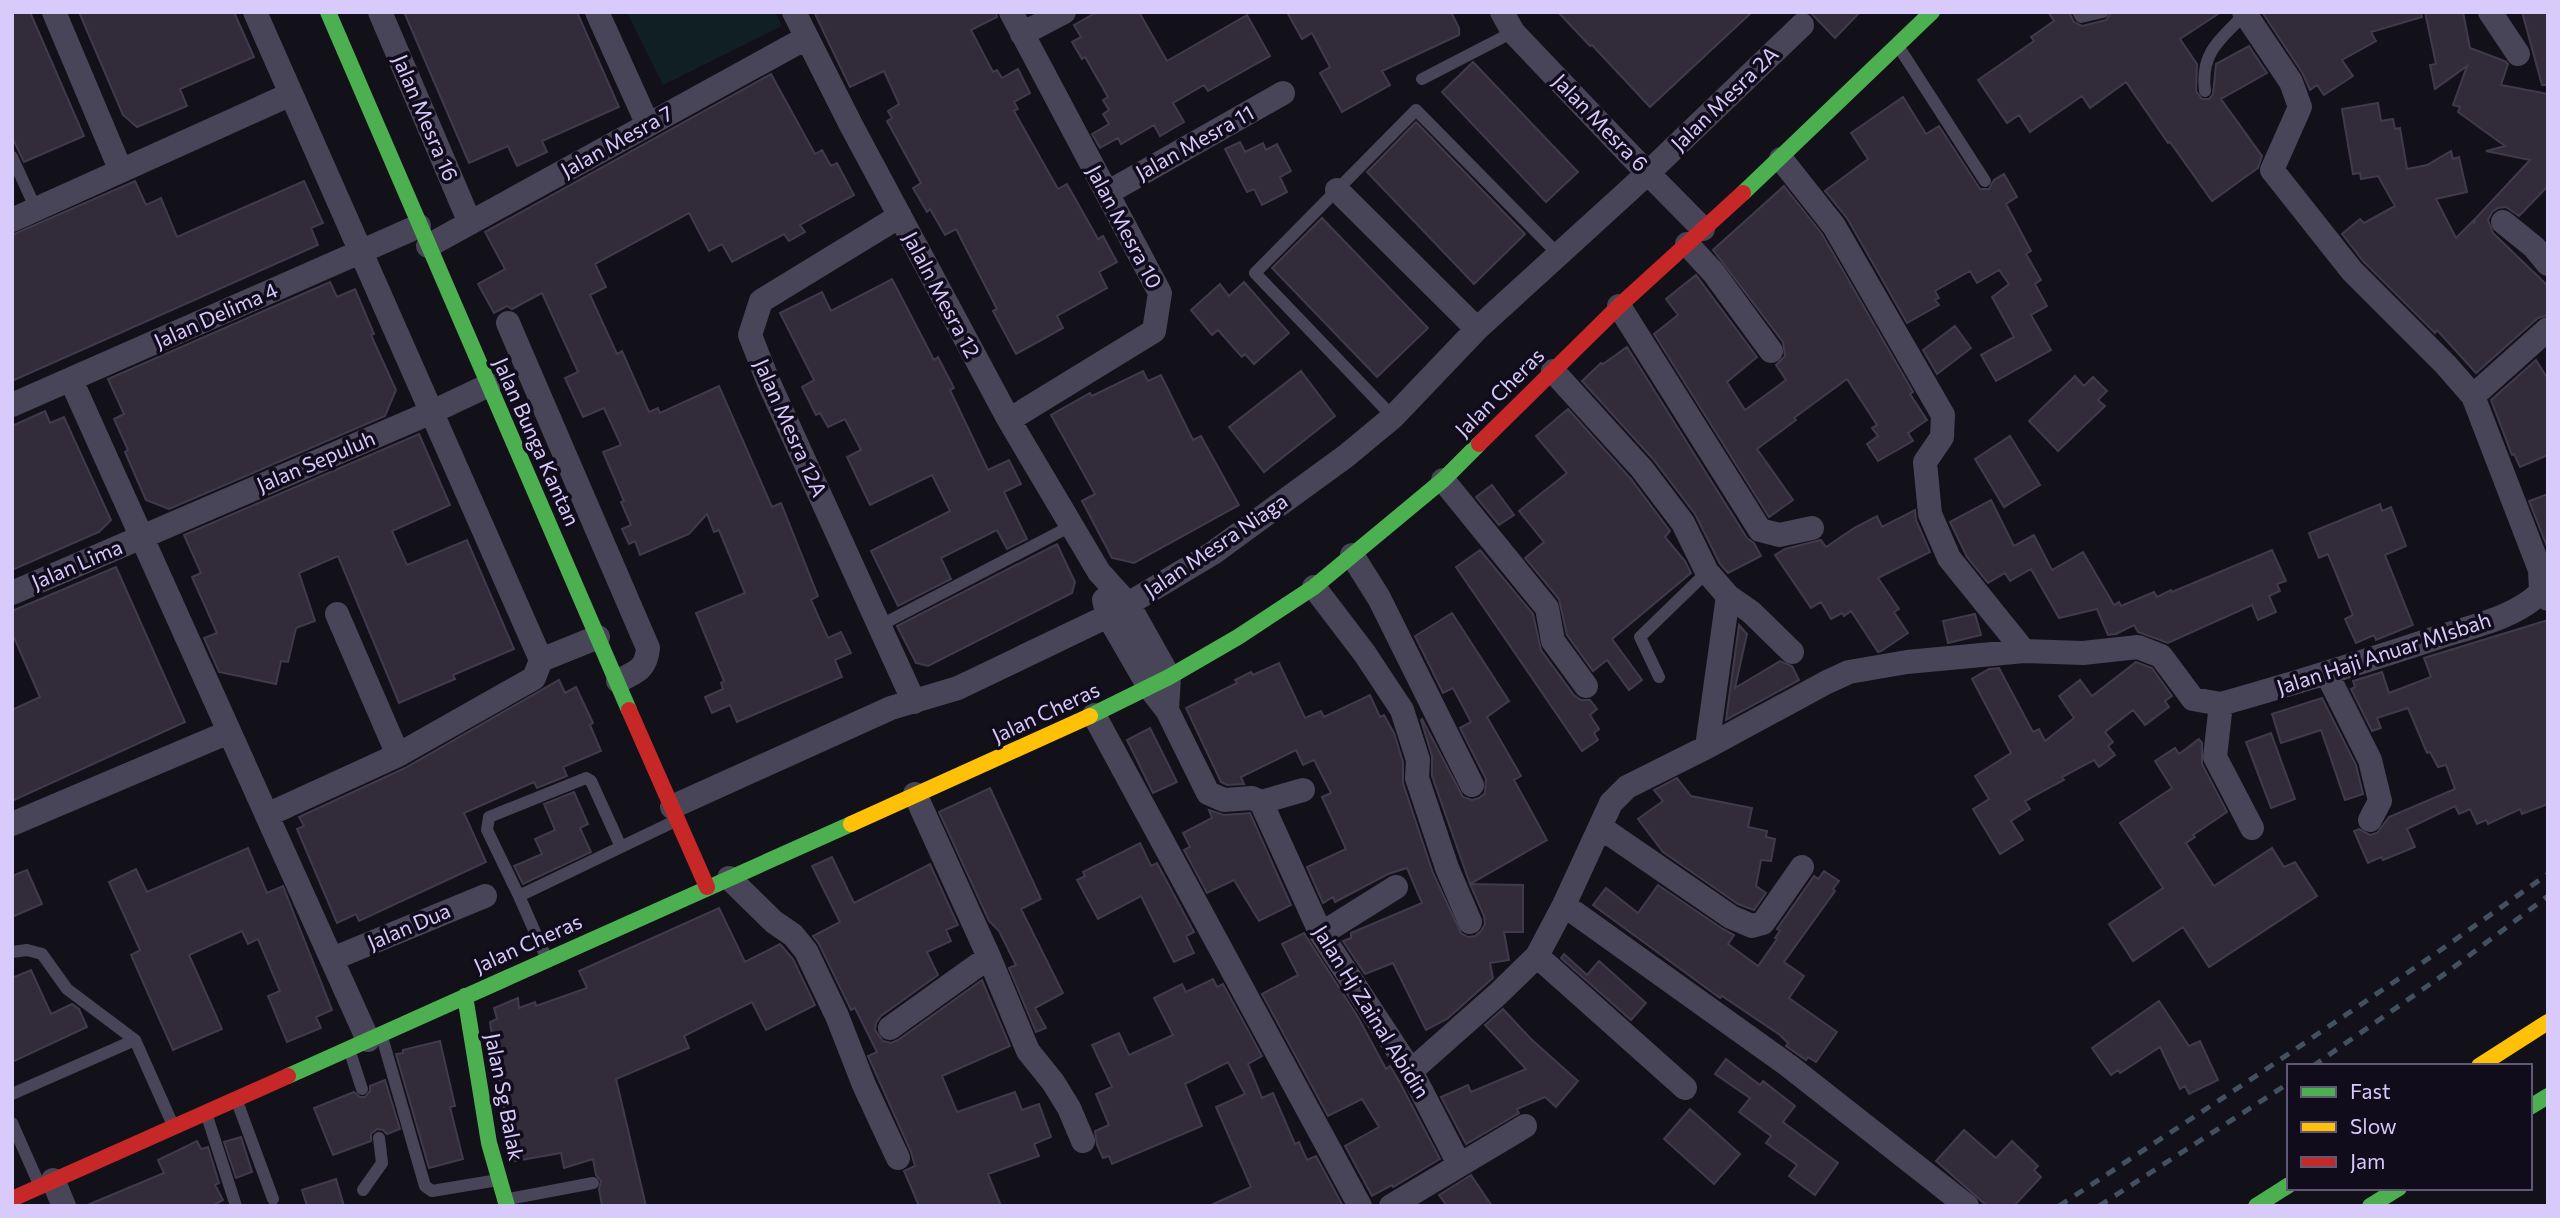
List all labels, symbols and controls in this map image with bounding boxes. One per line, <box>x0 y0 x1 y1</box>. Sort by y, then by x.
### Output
street label: Jalan Mesra 2A <box>1665 40 1783 155</box>
street label: Jalan Mesra 16 <box>388 50 464 184</box>
street label: Jalan Mesra 6 <box>1548 68 1654 176</box>
street label: Jalan Mesra 11 <box>1131 99 1258 184</box>
street label: Jalan Mesra 7 <box>556 100 677 182</box>
street label: Jalan Mesra 10 <box>1082 160 1168 292</box>
street label: Jalaln Mesra 12 <box>899 227 986 362</box>
street label: Jalan Delima 4 <box>150 276 281 353</box>
street label: Jalan Cheras <box>1449 342 1549 442</box>
street label: Jalan Bunga Kantan <box>489 353 586 529</box>
street label: Jalan Mesra 12A <box>750 354 833 500</box>
street label: Jalan Sepuluh <box>252 424 378 497</box>
street label: Jalan Mesra Niaga <box>1139 487 1292 602</box>
street label: Jalan Lima <box>27 533 126 594</box>
street label: Jalan Haji Anuar MIsbah <box>2273 606 2494 699</box>
street label: Jalan Cheras <box>988 676 1103 747</box>
street label: Jalan Dua <box>363 897 454 954</box>
street label: Jalan Cheras <box>469 908 585 978</box>
street label: Jalan Hj Zainal Abidin <box>1309 920 1436 1102</box>
street label: Jalan Sg Balak <box>481 1031 530 1163</box>
legend <box>2287 1064 2532 1190</box>
text: Fast <box>2350 1078 2391 1103</box>
text: Slow <box>2350 1113 2397 1138</box>
text: Jam <box>2350 1148 2385 1173</box>

